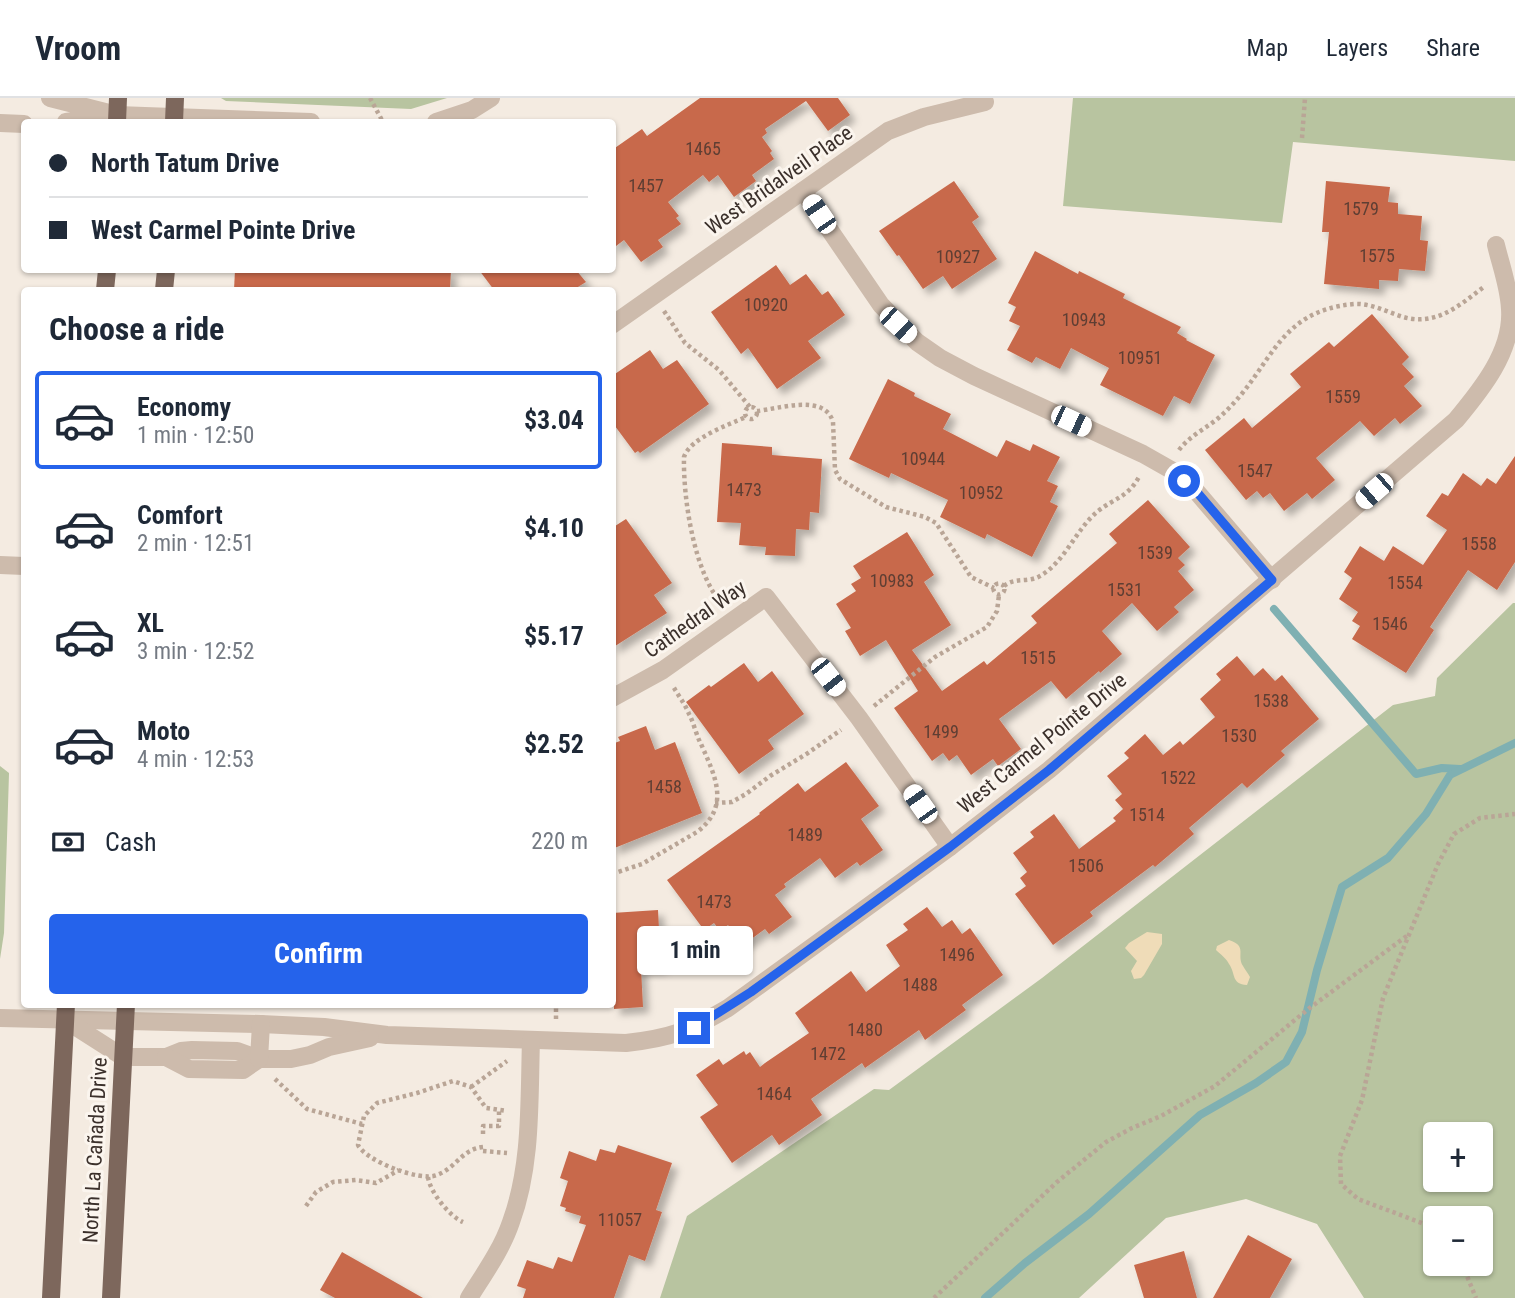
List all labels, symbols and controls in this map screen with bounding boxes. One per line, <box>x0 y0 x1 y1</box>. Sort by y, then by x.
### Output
text: Vroom <box>35 29 121 68</box>
text: Map <box>1247 34 1288 62</box>
text: Layers <box>1326 34 1388 62</box>
text: Share <box>1426 34 1480 62</box>
street label: West Bridalveil Place <box>701 120 857 240</box>
house number: 1465 <box>685 138 721 159</box>
text: North Tatum Drive <box>91 148 279 178</box>
house number: 1457 <box>628 175 664 196</box>
car <box>799 191 840 237</box>
house number: 1579 <box>1343 198 1379 219</box>
text: West Carmel Pointe Drive <box>91 215 355 245</box>
house number: 1575 <box>1359 245 1395 266</box>
house number: 10927 <box>936 246 980 267</box>
house number: 10920 <box>744 294 788 315</box>
car <box>876 303 921 347</box>
house number: 10943 <box>1062 309 1106 330</box>
text: Choose a ride <box>49 310 224 348</box>
house number: 10951 <box>1118 347 1162 368</box>
house number: 1559 <box>1325 386 1361 407</box>
icon: car <box>53 389 116 452</box>
text: Economy <box>137 392 231 422</box>
car <box>1048 403 1095 439</box>
text: $3.04 <box>524 405 584 435</box>
text: 1 min · 12:50 <box>137 422 254 449</box>
house number: 10944 <box>901 448 945 469</box>
house number: 1547 <box>1237 460 1273 481</box>
route start <box>1168 465 1200 497</box>
car <box>1352 469 1397 513</box>
house number: 1473 <box>726 479 762 500</box>
house number: 10952 <box>959 482 1003 503</box>
icon: car <box>53 497 116 560</box>
text: Comfort <box>137 500 223 530</box>
text: $4.10 <box>524 513 584 543</box>
text: 2 min · 12:51 <box>137 530 254 557</box>
house number: 1558 <box>1461 533 1497 554</box>
house number: 1539 <box>1137 542 1173 563</box>
house number: 10983 <box>870 570 914 591</box>
house number: 1554 <box>1387 572 1423 593</box>
street label: Cathedral Way <box>640 575 751 663</box>
house number: 1531 <box>1107 579 1143 600</box>
icon: car <box>53 605 116 668</box>
text: XL <box>137 608 164 638</box>
house number: 1546 <box>1372 613 1408 634</box>
text: $5.17 <box>524 621 584 651</box>
text: 3 min · 12:52 <box>137 638 254 665</box>
house number: 1515 <box>1020 647 1056 668</box>
car <box>807 654 850 700</box>
street label: West Carmel Pointe Drive <box>953 668 1131 818</box>
house number: 1538 <box>1253 690 1289 711</box>
icon: car <box>53 713 116 776</box>
text: Moto <box>137 716 190 746</box>
house number: 1499 <box>923 721 959 742</box>
house number: 1530 <box>1221 725 1257 746</box>
text: $2.52 <box>524 729 584 759</box>
text: 4 min · 12:53 <box>137 746 254 773</box>
house number: 1522 <box>1160 767 1196 788</box>
house number: 1458 <box>646 776 682 797</box>
car <box>900 781 941 827</box>
house number: 1514 <box>1129 804 1165 825</box>
icon: cash <box>49 823 87 861</box>
house number: 1489 <box>787 824 823 845</box>
text: Cash <box>105 827 157 857</box>
text: 220 m <box>531 828 588 855</box>
house number: 1506 <box>1068 855 1104 876</box>
house number: 1473 <box>696 891 732 912</box>
button: Confirm <box>49 914 588 994</box>
callout: 1 min <box>636 926 752 976</box>
text: 1 min <box>669 937 721 964</box>
house number: 1496 <box>939 944 975 965</box>
house number: 1488 <box>902 974 938 995</box>
route end <box>678 1012 710 1044</box>
house number: 1480 <box>847 1019 883 1040</box>
house number: 1472 <box>810 1043 846 1064</box>
street label: North La Cañada Drive <box>78 1056 112 1243</box>
house number: 1464 <box>756 1083 792 1104</box>
map controls <box>1423 1122 1493 1276</box>
button: + <box>1423 1122 1493 1192</box>
button: − <box>1423 1206 1493 1276</box>
house number: 11057 <box>598 1209 642 1230</box>

